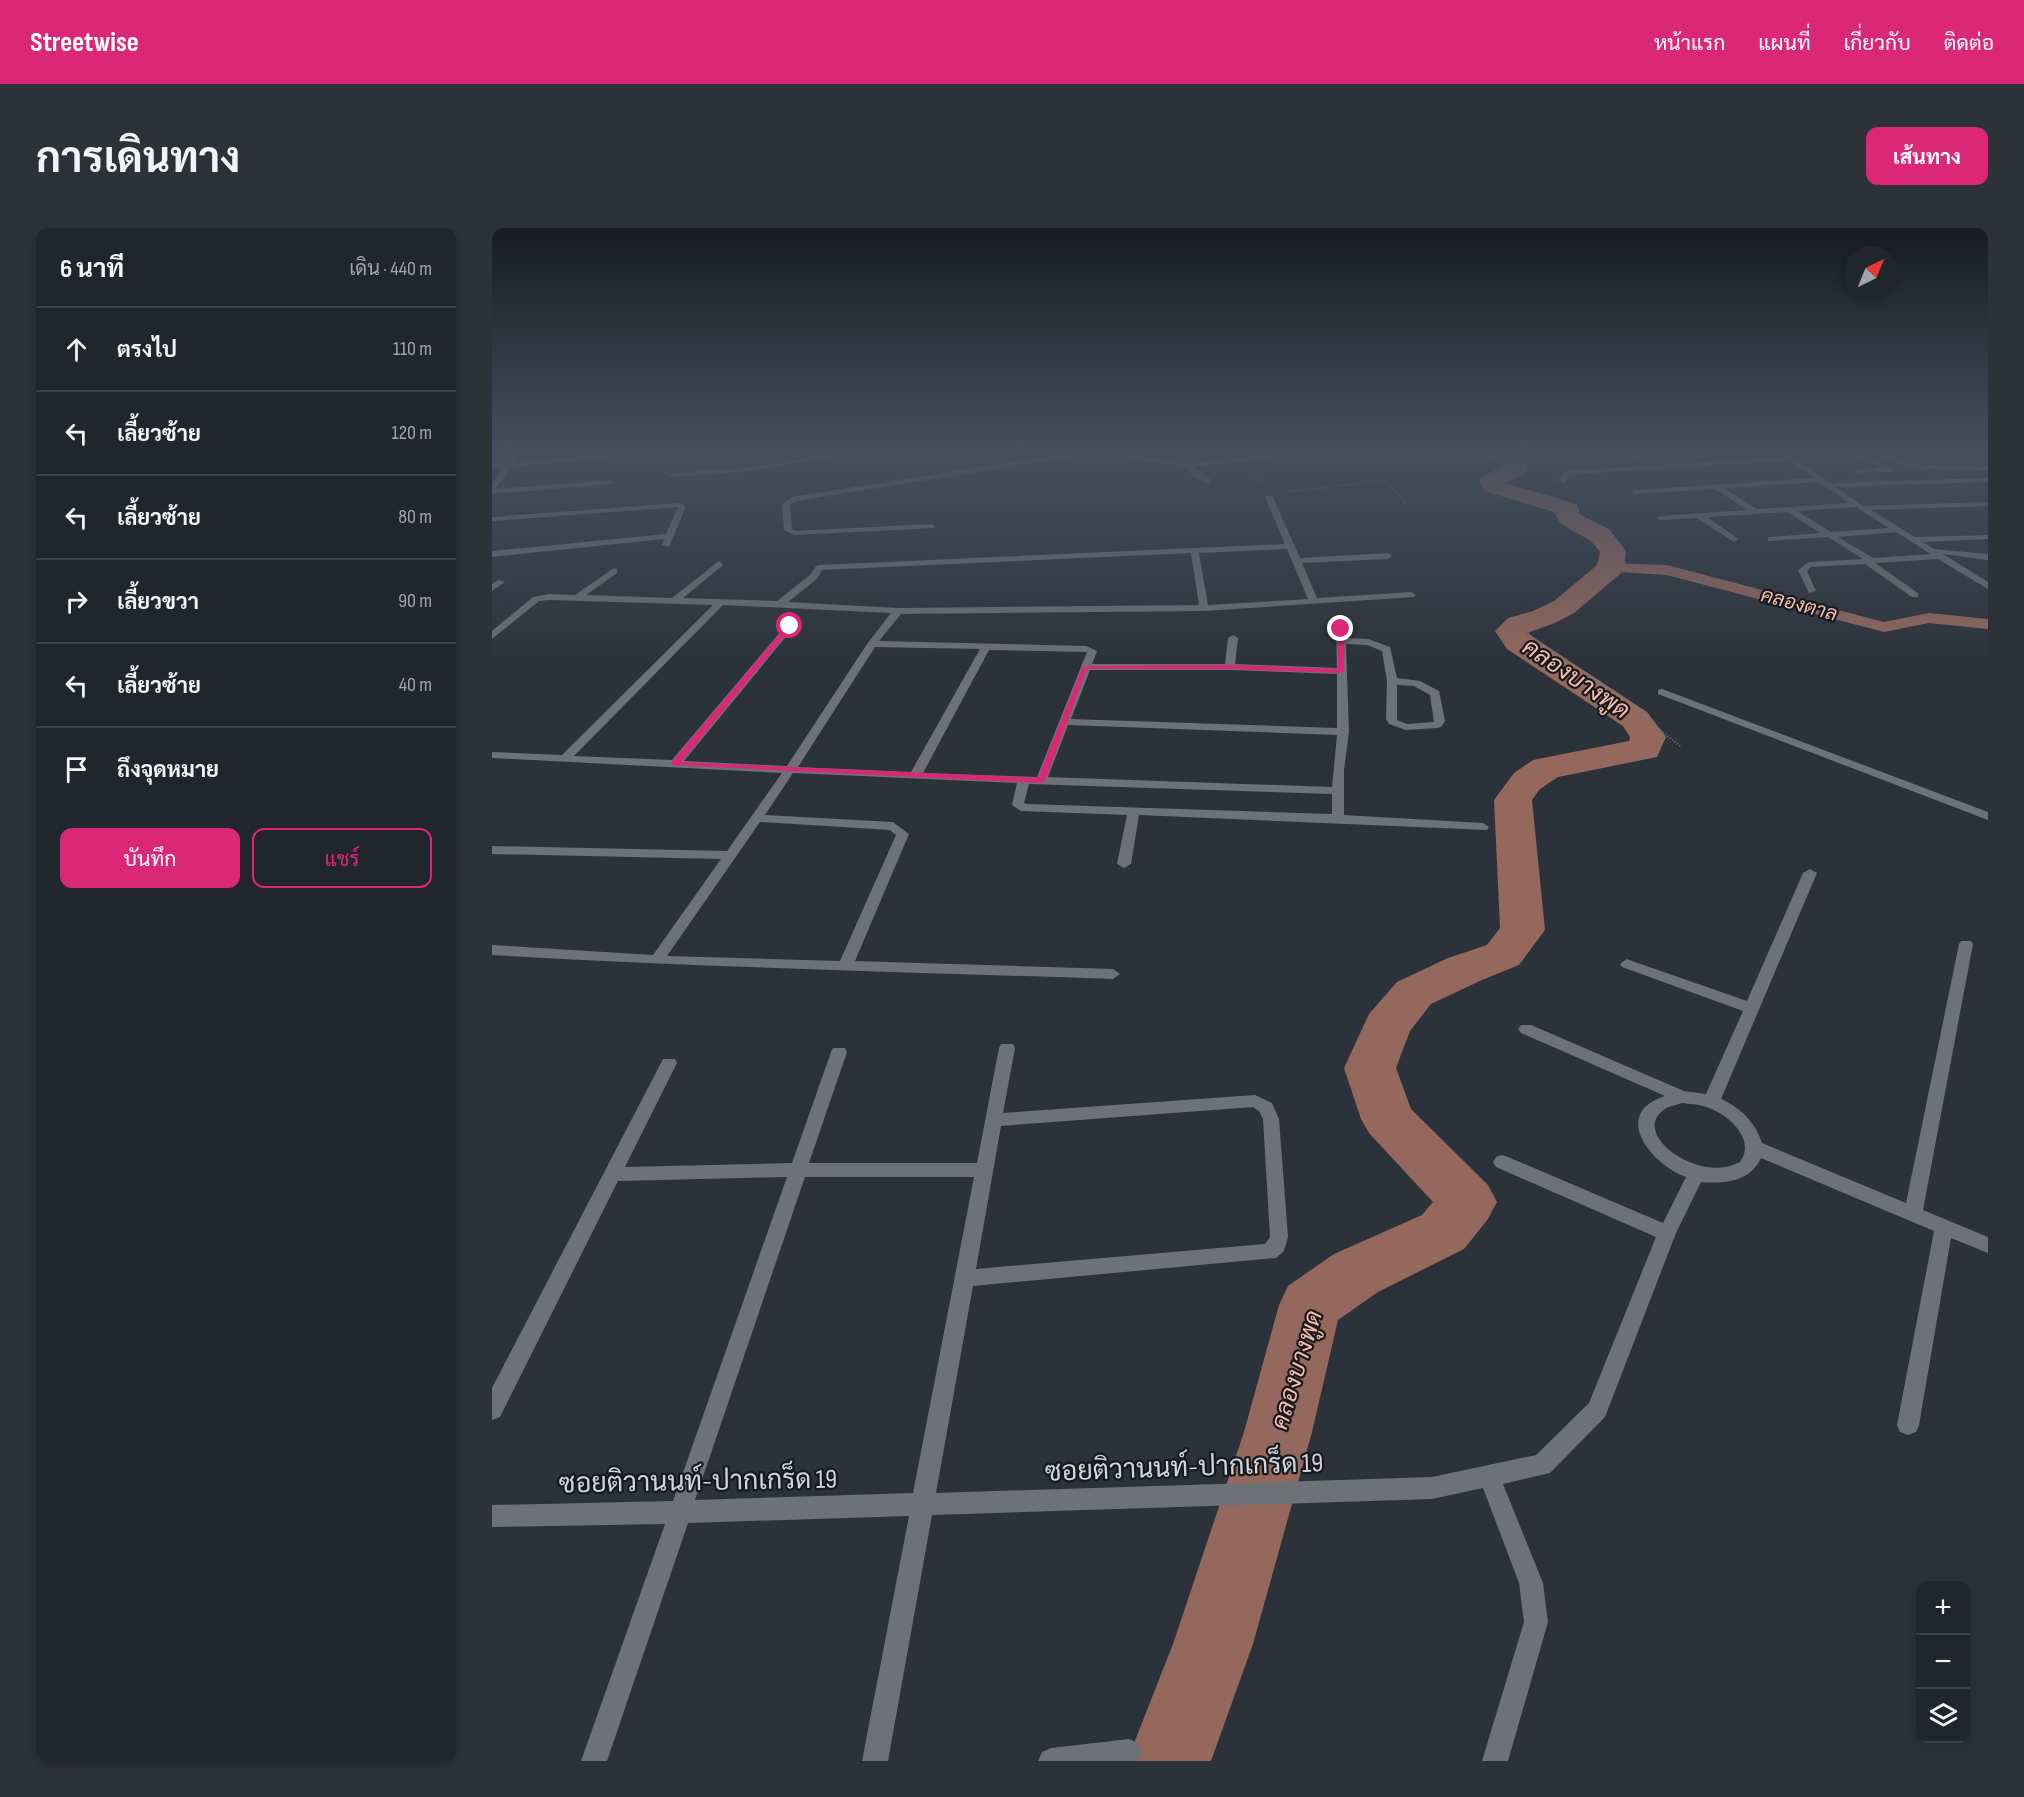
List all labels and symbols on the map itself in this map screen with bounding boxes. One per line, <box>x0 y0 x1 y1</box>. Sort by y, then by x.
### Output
north arrow <box>1844 246 1898 300</box>
water label: คลองตาล <box>1758 583 1840 627</box>
route start <box>776 612 802 638</box>
route end <box>1327 615 1353 641</box>
water label: คลองบางพูด <box>1516 633 1635 727</box>
water label: คลองบางพูด <box>1265 1307 1331 1434</box>
street label: ซอยติวานนท์-ปากเกร็ด 19 <box>1044 1442 1324 1489</box>
street label: ซอยติวานนท์-ปากเกร็ด 19 <box>558 1459 837 1500</box>

